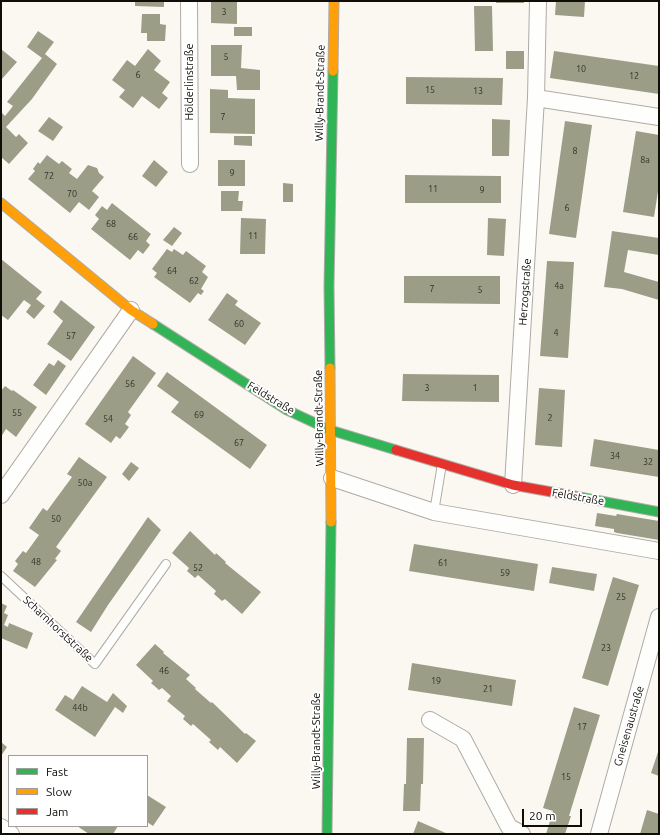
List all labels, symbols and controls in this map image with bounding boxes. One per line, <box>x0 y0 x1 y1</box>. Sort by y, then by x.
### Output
house number: 3 <box>221 7 227 17</box>
street label: Hölderlinstraße <box>182 43 196 121</box>
street label: Willy-Brandt-Straße <box>313 45 327 141</box>
house number: 5 <box>223 52 229 62</box>
house number: 10 <box>576 64 586 74</box>
house number: 6 <box>135 70 141 80</box>
house number: 12 <box>629 71 639 81</box>
house number: 15 <box>425 85 435 95</box>
house number: 13 <box>473 86 483 96</box>
house number: 7 <box>220 112 226 122</box>
house number: 8 <box>572 146 578 156</box>
house number: 8a <box>640 155 650 165</box>
house number: 9 <box>229 168 235 178</box>
house number: 72 <box>44 171 54 181</box>
house number: 11 <box>428 184 438 194</box>
house number: 9 <box>479 185 485 195</box>
house number: 70 <box>67 189 77 199</box>
house number: 6 <box>564 203 570 213</box>
house number: 68 <box>106 219 116 229</box>
house number: 11 <box>248 231 258 241</box>
house number: 66 <box>128 232 138 242</box>
street label: Herzogstraße <box>516 258 534 326</box>
house number: 64 <box>167 266 177 276</box>
house number: 62 <box>189 276 199 286</box>
house number: 4a <box>554 281 564 291</box>
house number: 7 <box>429 284 435 294</box>
house number: 5 <box>477 285 483 295</box>
house number: 60 <box>234 319 244 329</box>
house number: 4 <box>553 328 559 338</box>
house number: 57 <box>66 331 76 341</box>
street label: Willy-Brandt-Straße <box>312 370 326 466</box>
house number: 56 <box>125 379 135 389</box>
street label: Feldstraße <box>245 379 297 417</box>
house number: 3 <box>424 383 430 393</box>
house number: 1 <box>472 383 478 393</box>
house number: 55 <box>12 408 22 418</box>
house number: 69 <box>194 410 204 420</box>
house number: 2 <box>547 413 553 423</box>
house number: 54 <box>103 414 113 424</box>
house number: 67 <box>234 438 244 448</box>
house number: 34 <box>610 451 620 461</box>
house number: 32 <box>643 457 653 467</box>
house number: 50a <box>78 478 92 488</box>
street label: Feldstraße <box>551 486 605 508</box>
house number: 50 <box>51 514 61 524</box>
house number: 48 <box>31 557 41 567</box>
house number: 61 <box>438 558 448 568</box>
house number: 52 <box>193 563 203 573</box>
house number: 59 <box>500 568 510 578</box>
house number: 25 <box>616 592 626 602</box>
street label: Scharnhorststraße <box>20 593 96 665</box>
house number: 23 <box>601 643 611 653</box>
house number: 46 <box>159 666 169 676</box>
house number: 19 <box>431 676 441 686</box>
house number: 21 <box>483 684 493 694</box>
street label: Gneisenaustraße <box>611 684 647 768</box>
street label: Willy-Brandt-Straße <box>309 693 323 789</box>
house number: 44b <box>72 703 88 713</box>
house number: 17 <box>577 722 587 732</box>
legend <box>8 755 148 827</box>
text: Fast <box>46 765 68 778</box>
house number: 15 <box>561 772 571 782</box>
text: Slow <box>46 785 72 798</box>
scale bar <box>524 801 584 827</box>
text: Jam <box>46 805 68 818</box>
text: 20 m <box>529 809 556 822</box>

